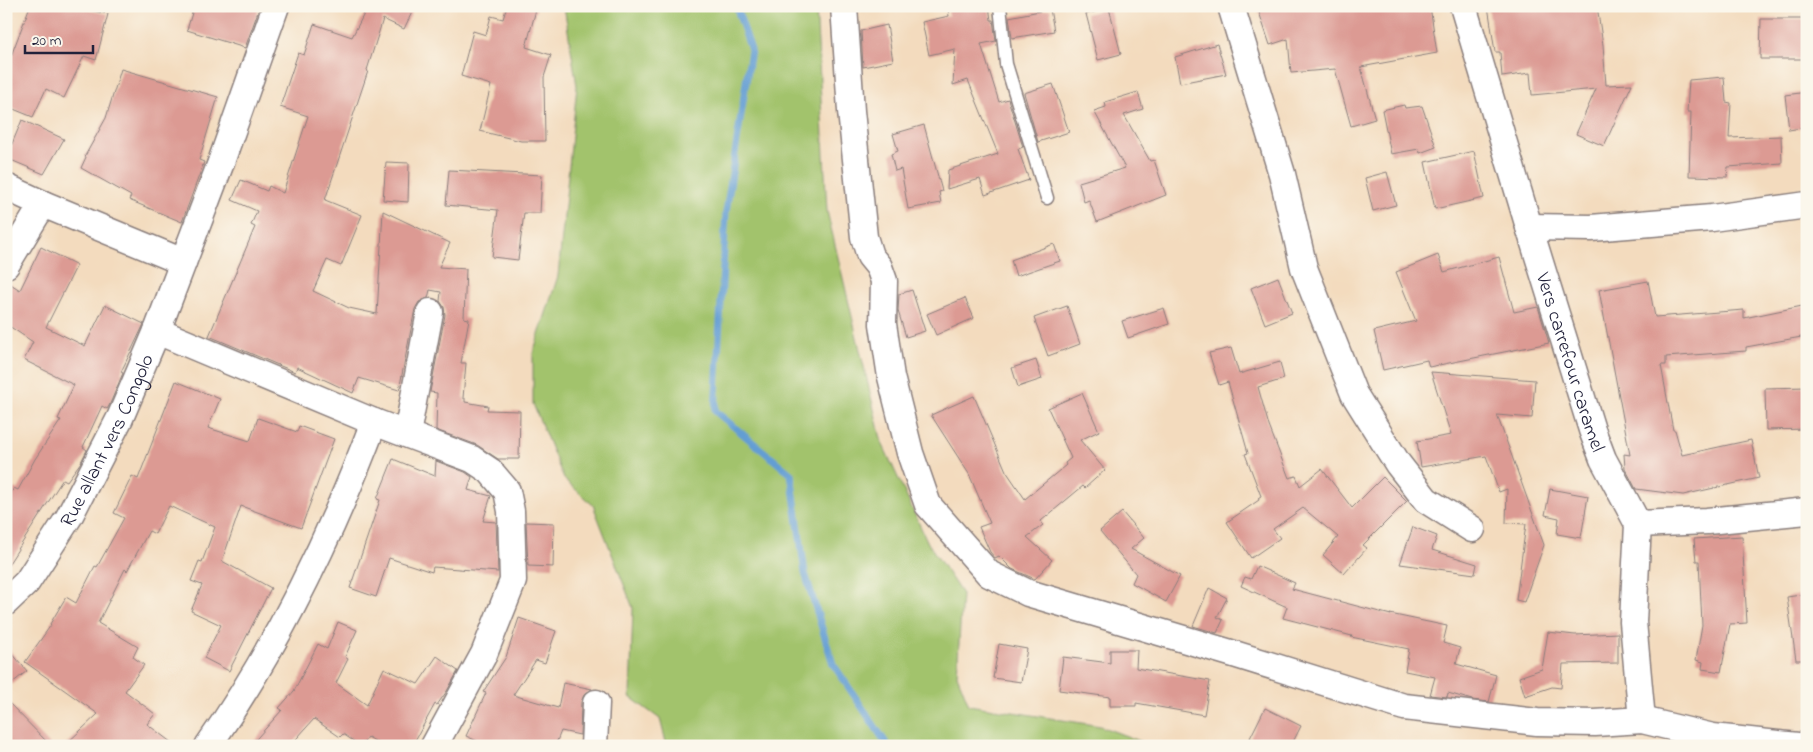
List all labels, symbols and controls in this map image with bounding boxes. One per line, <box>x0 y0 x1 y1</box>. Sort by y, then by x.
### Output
scale bar <box>25 22 92 54</box>
text: 20 m <box>32 30 62 52</box>
street label: Vers carrefour caramel <box>1527 268 1611 457</box>
street label: Rue allant vers Congolo <box>54 350 163 534</box>

